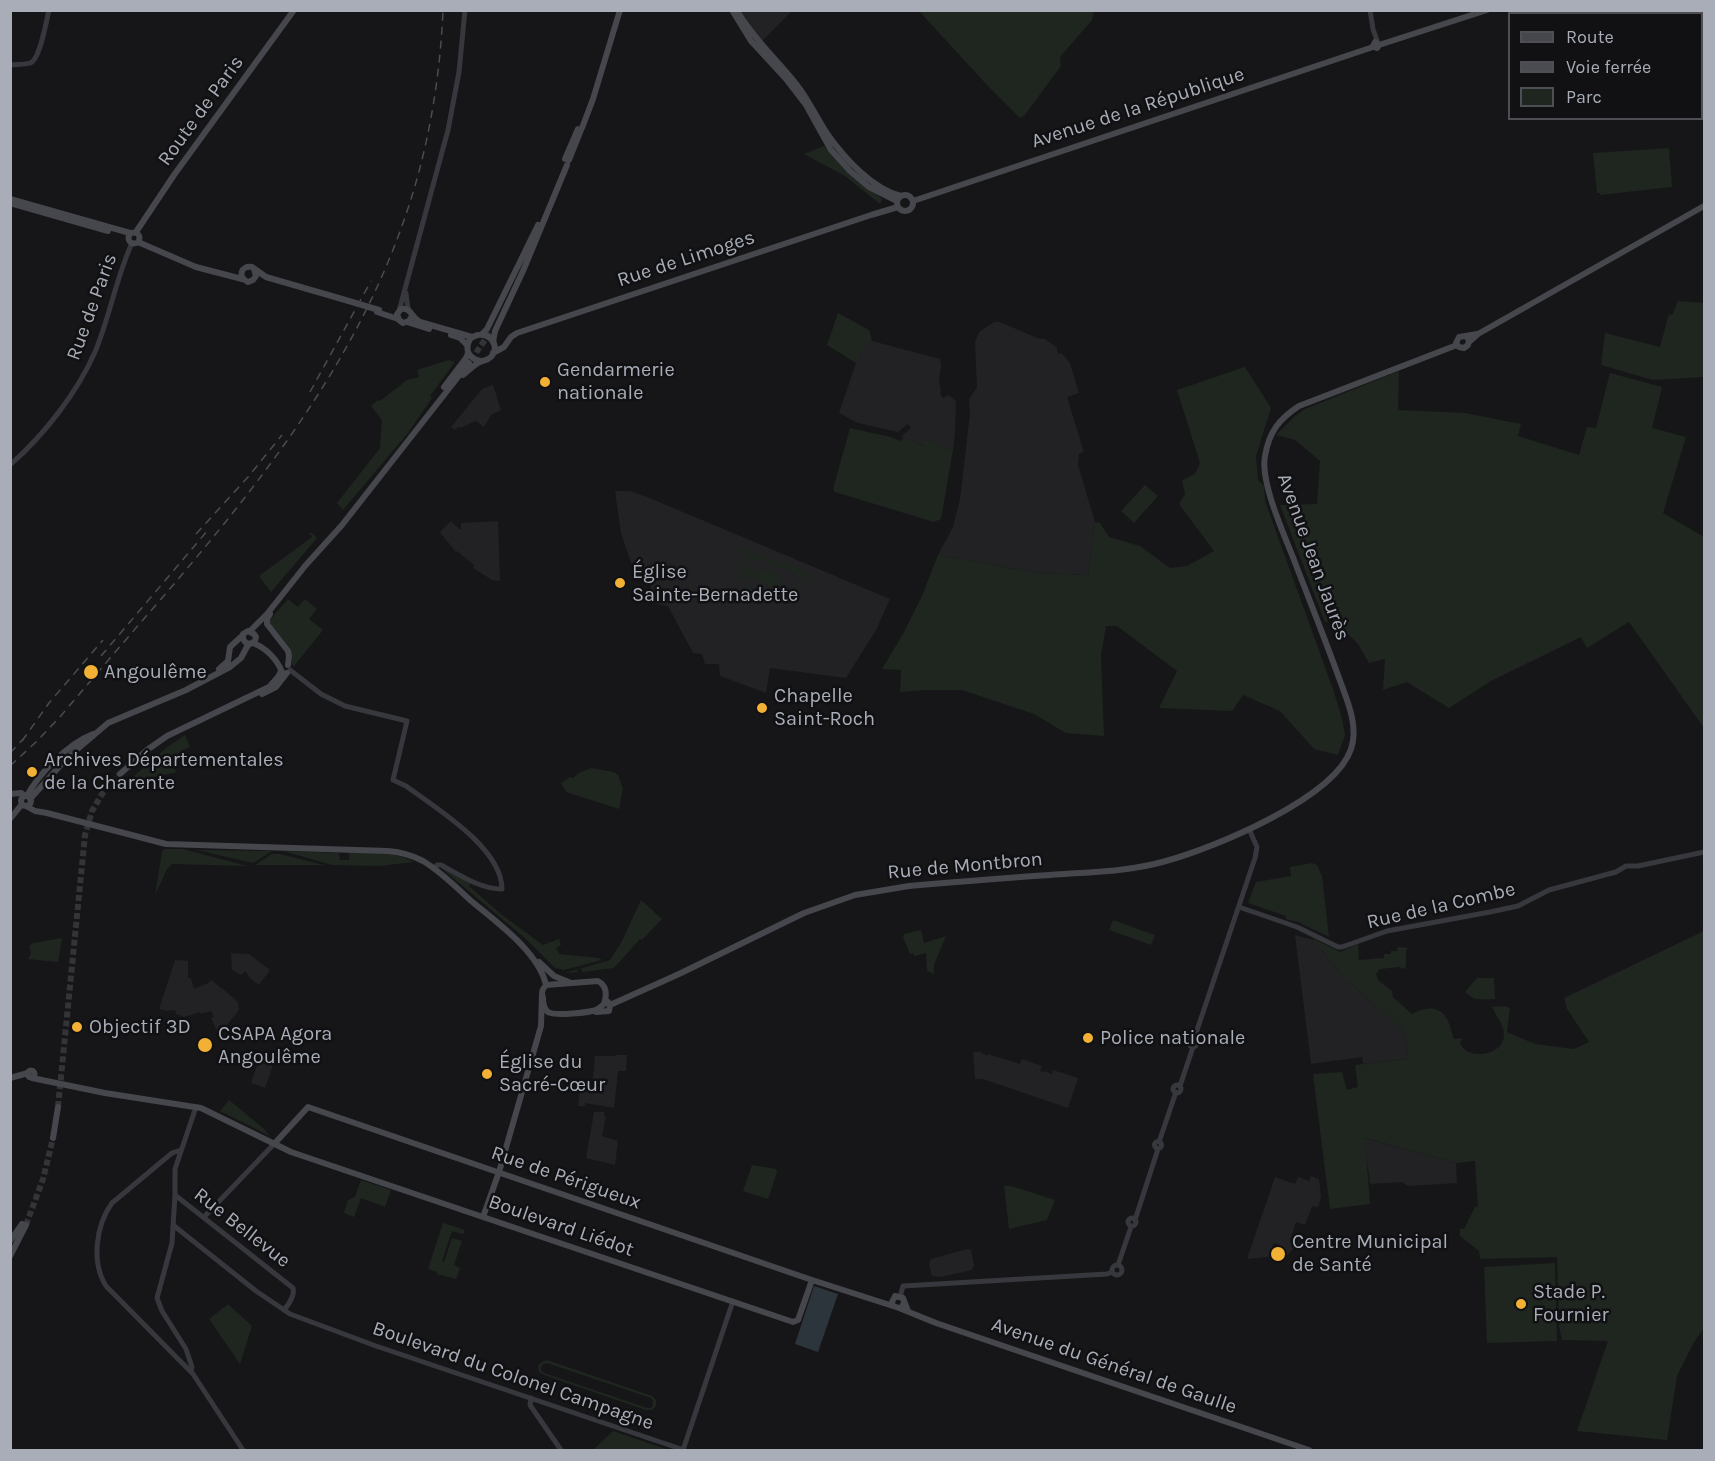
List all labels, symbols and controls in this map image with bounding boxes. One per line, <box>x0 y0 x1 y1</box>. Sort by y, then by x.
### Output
legend <box>1508 12 1703 120</box>
text: Route <box>1566 26 1614 48</box>
street label: Route de Paris <box>153 51 249 171</box>
text: Voie ferrée <box>1566 56 1651 78</box>
street label: Avenue de la République <box>1028 62 1248 154</box>
text: Parc <box>1566 86 1602 108</box>
street label: Rue de Limoges <box>614 225 758 293</box>
street label: Rue de Paris <box>62 250 122 364</box>
place label: Gendarmerie nationale <box>557 358 675 405</box>
marker: Gendarmerie nationale <box>538 375 552 389</box>
street label: Avenue Jean Jaurès <box>1272 470 1354 644</box>
place label: Église Sainte-Bernadette <box>632 560 798 607</box>
marker: Église Sainte-Bernadette <box>613 576 627 590</box>
place label: Angoulême <box>104 660 207 684</box>
marker: Angoulême <box>82 663 100 681</box>
place label: Chapelle Saint-Roch <box>774 684 875 731</box>
marker: Chapelle Saint-Roch <box>755 701 769 715</box>
place label: Archives Départementales de la Charente <box>44 748 284 795</box>
marker: Archives Départementales de la Charente <box>25 765 39 779</box>
street label: Rue de Montbron <box>886 847 1044 885</box>
street label: Rue de la Combe <box>1364 877 1518 935</box>
place label: Objectif 3D <box>89 1015 191 1039</box>
marker: Objectif 3D <box>70 1020 84 1034</box>
place label: CSAPA Agora Angoulême <box>218 1022 332 1069</box>
place label: Police nationale <box>1100 1026 1245 1050</box>
marker: Police nationale <box>1081 1031 1095 1045</box>
marker: CSAPA Agora Angoulême <box>196 1036 214 1054</box>
place label: Église du Sacré-Cœur <box>499 1050 605 1097</box>
marker: Église du Sacré-Cœur <box>480 1067 494 1081</box>
street label: Rue de Périgueux <box>488 1141 644 1215</box>
street label: Rue Bellevue <box>189 1183 295 1273</box>
street label: Boulevard Liédot <box>485 1190 637 1262</box>
place label: Centre Municipal de Santé <box>1292 1230 1448 1277</box>
marker: Centre Municipal de Santé <box>1269 1245 1287 1263</box>
place label: Stade P. Fournier <box>1533 1280 1609 1327</box>
marker: Stade P. Fournier <box>1514 1297 1528 1311</box>
street label: Avenue du Général de Gaulle <box>988 1313 1240 1419</box>
street label: Boulevard du Colonel Campagne <box>369 1317 657 1435</box>

